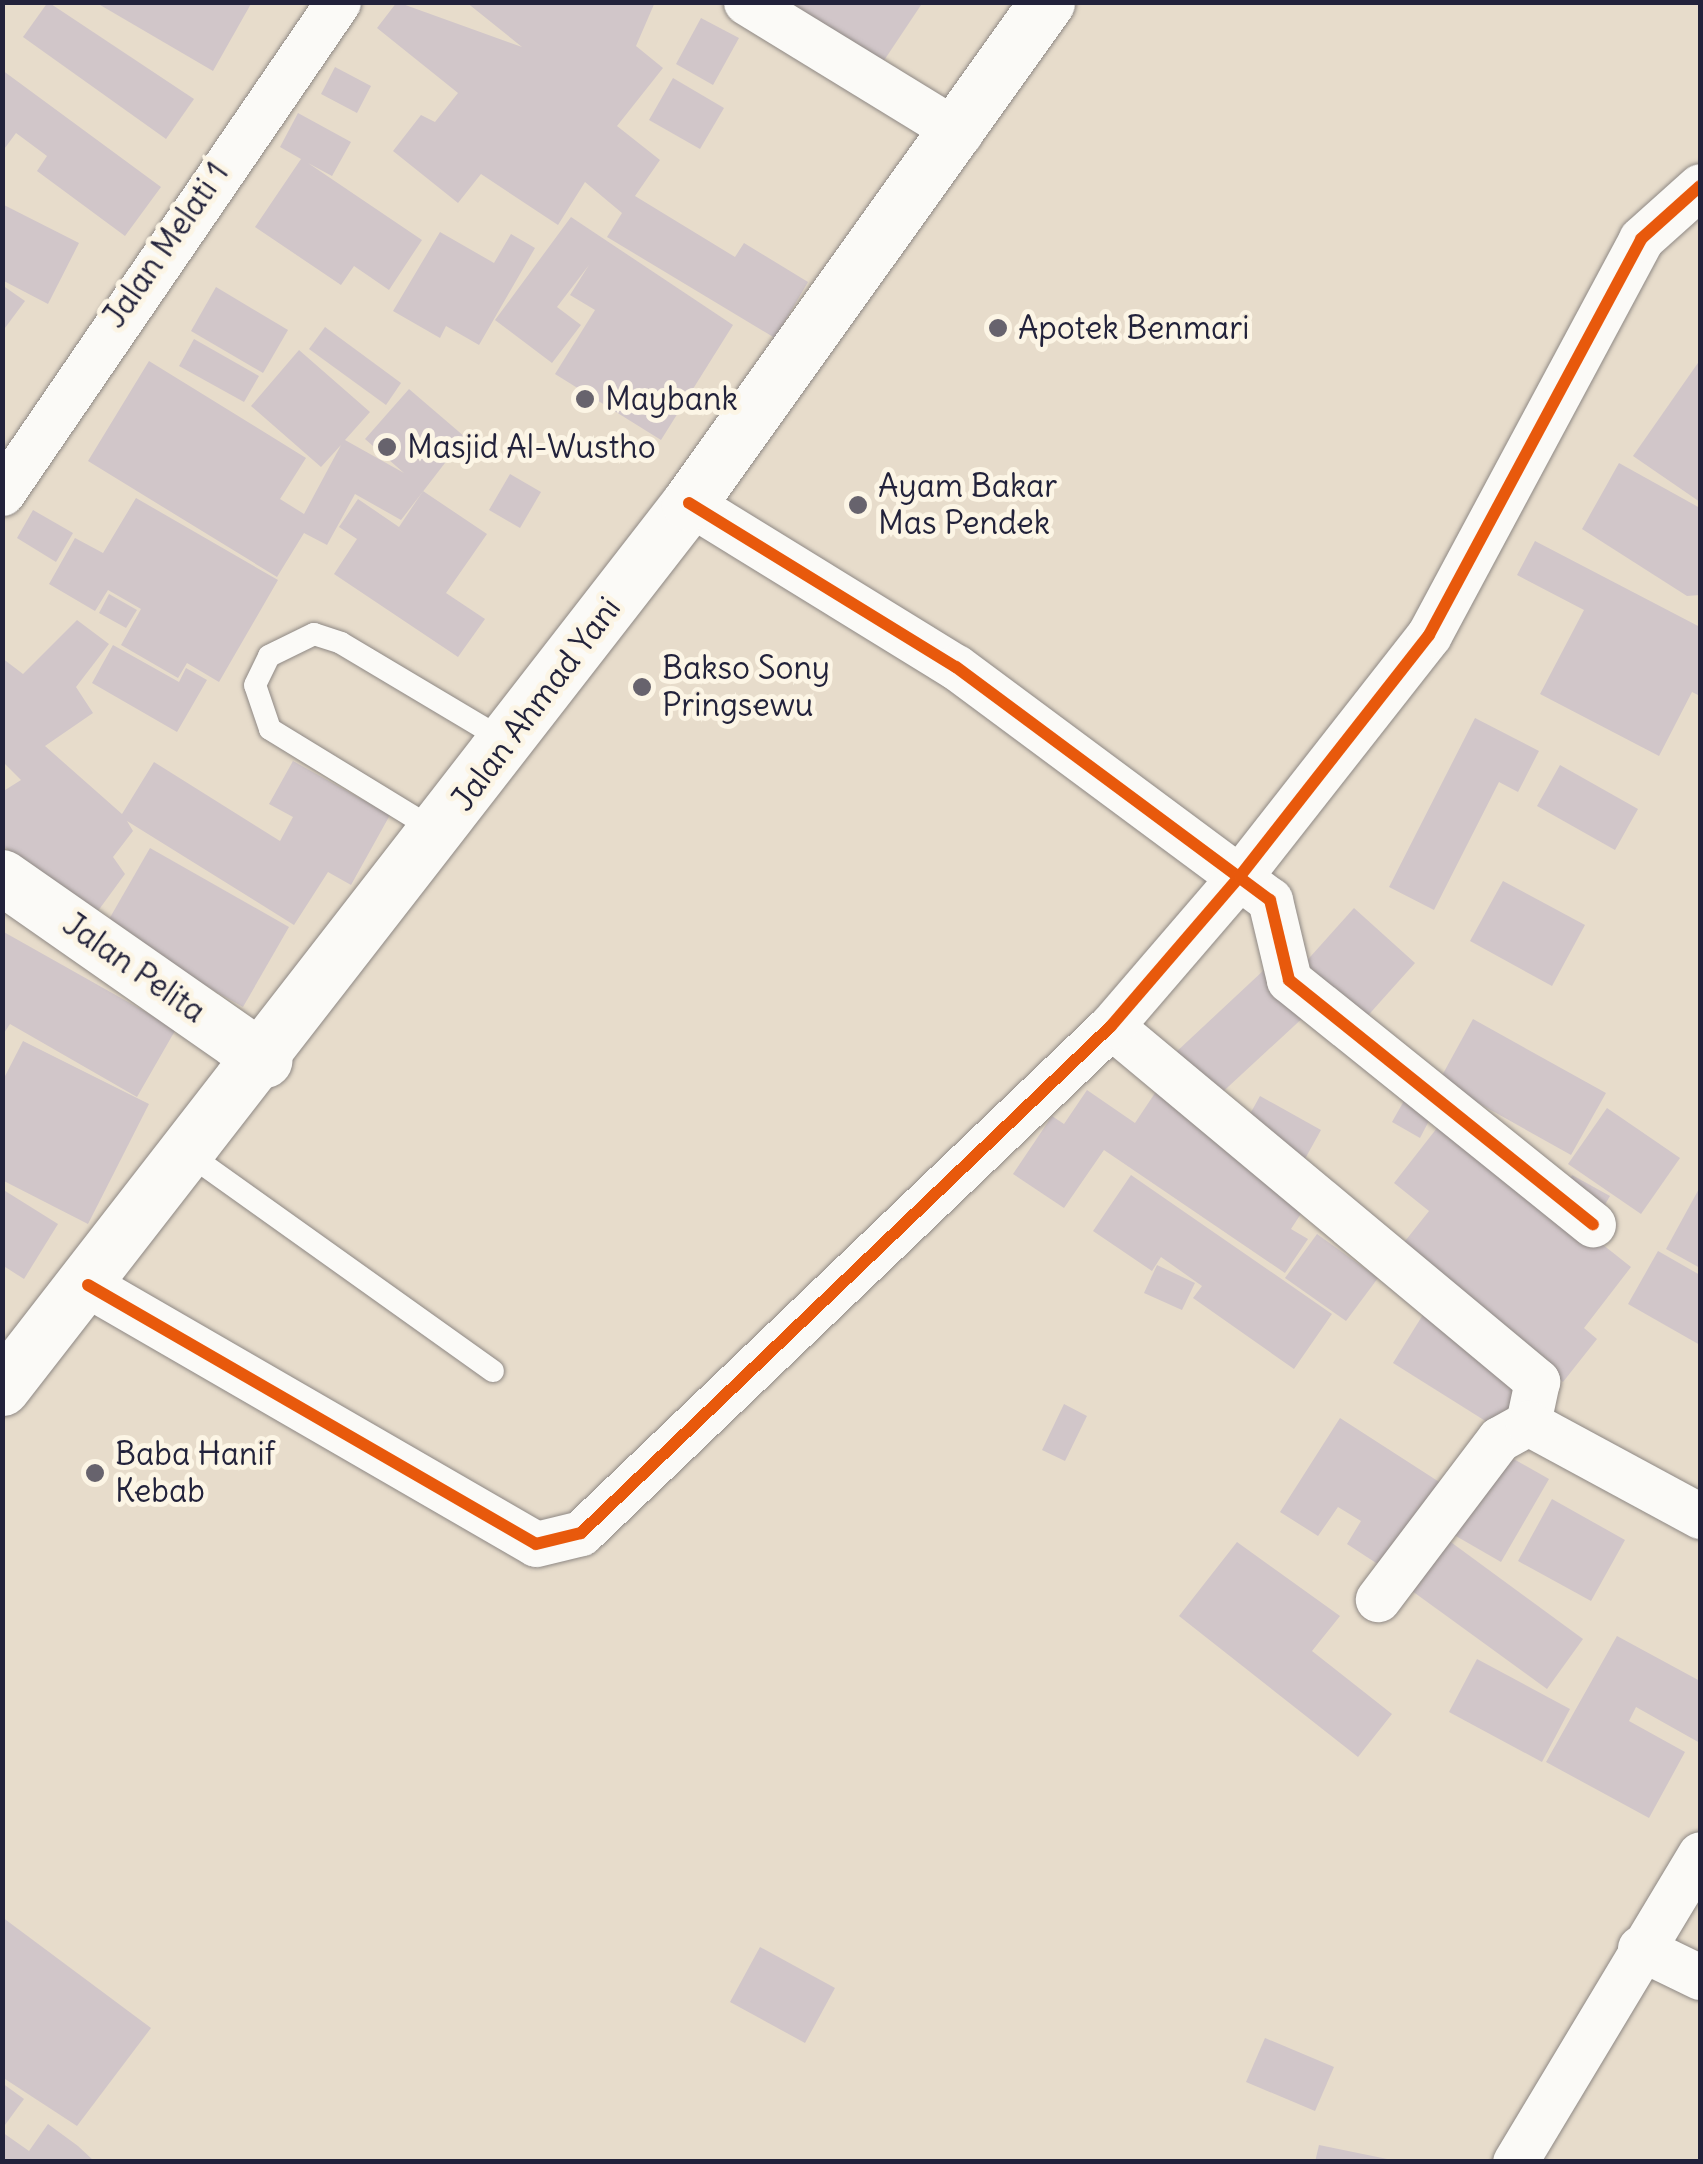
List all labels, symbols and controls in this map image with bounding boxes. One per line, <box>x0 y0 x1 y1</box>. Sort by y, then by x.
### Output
street label: Jalan Melati 1 <box>95 155 237 335</box>
place label: Apotek Benmari <box>1018 309 1249 347</box>
marker: Apotek Benmari <box>987 317 1009 339</box>
place label: Maybank <box>605 380 738 418</box>
marker: Maybank <box>574 388 596 410</box>
place label: Masjid Al-Wustho <box>407 428 656 466</box>
marker: Masjid Al-Wustho <box>376 436 398 458</box>
place label: Ayam Bakar Mas Pendek <box>878 468 1057 543</box>
marker: Ayam Bakar Mas Pendek <box>847 494 869 516</box>
street label: Jalan Ahmad Yani <box>443 590 629 818</box>
place label: Bakso Sony Pringsewu <box>662 650 830 725</box>
marker: Bakso Sony Pringsewu <box>631 676 653 698</box>
street label: Jalan Pelita <box>56 905 212 1031</box>
place label: Baba Hanif Kebab <box>115 1436 275 1511</box>
marker: Baba Hanif Kebab <box>84 1462 106 1484</box>

